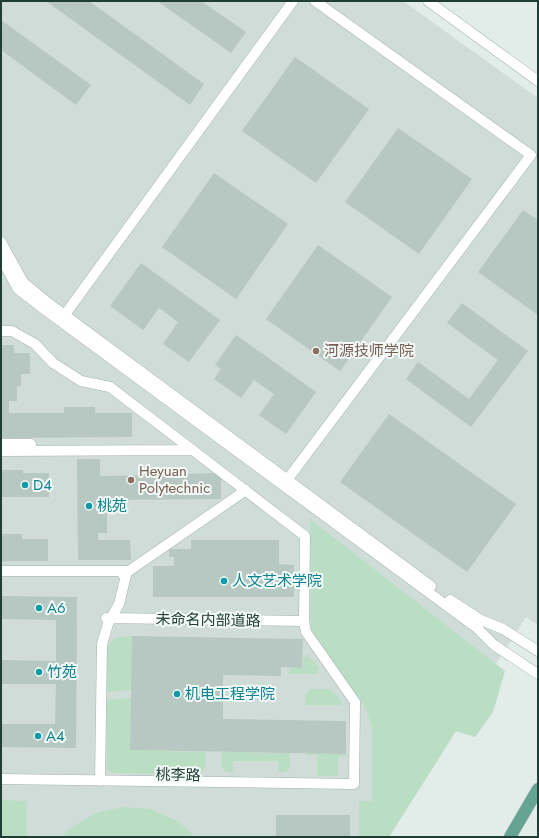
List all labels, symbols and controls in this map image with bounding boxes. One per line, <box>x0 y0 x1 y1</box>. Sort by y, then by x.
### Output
place label: 河源技师学院 <box>324 340 414 362</box>
marker: 河源技师学院 <box>311 346 321 356</box>
place label: Heyuan Polytechnic <box>139 460 210 499</box>
place label: D4 <box>33 474 52 496</box>
marker: Heyuan Polytechnic <box>126 475 136 485</box>
marker: D4 <box>20 480 30 490</box>
place label: 桃苑 <box>97 495 127 517</box>
marker: 桃苑 <box>84 501 94 511</box>
place label: 人文艺术学院 <box>232 570 322 592</box>
marker: 人文艺术学院 <box>219 576 229 586</box>
place label: A6 <box>47 597 66 619</box>
marker: A6 <box>34 603 44 613</box>
street label: 未命名内部道路 <box>155 608 261 632</box>
place label: 竹苑 <box>47 661 77 683</box>
marker: 竹苑 <box>34 667 44 677</box>
place label: 机电工程学院 <box>185 683 275 705</box>
marker: 机电工程学院 <box>172 689 182 699</box>
place label: A4 <box>46 725 65 747</box>
marker: A4 <box>33 731 43 741</box>
street label: 桃李路 <box>155 764 201 786</box>

